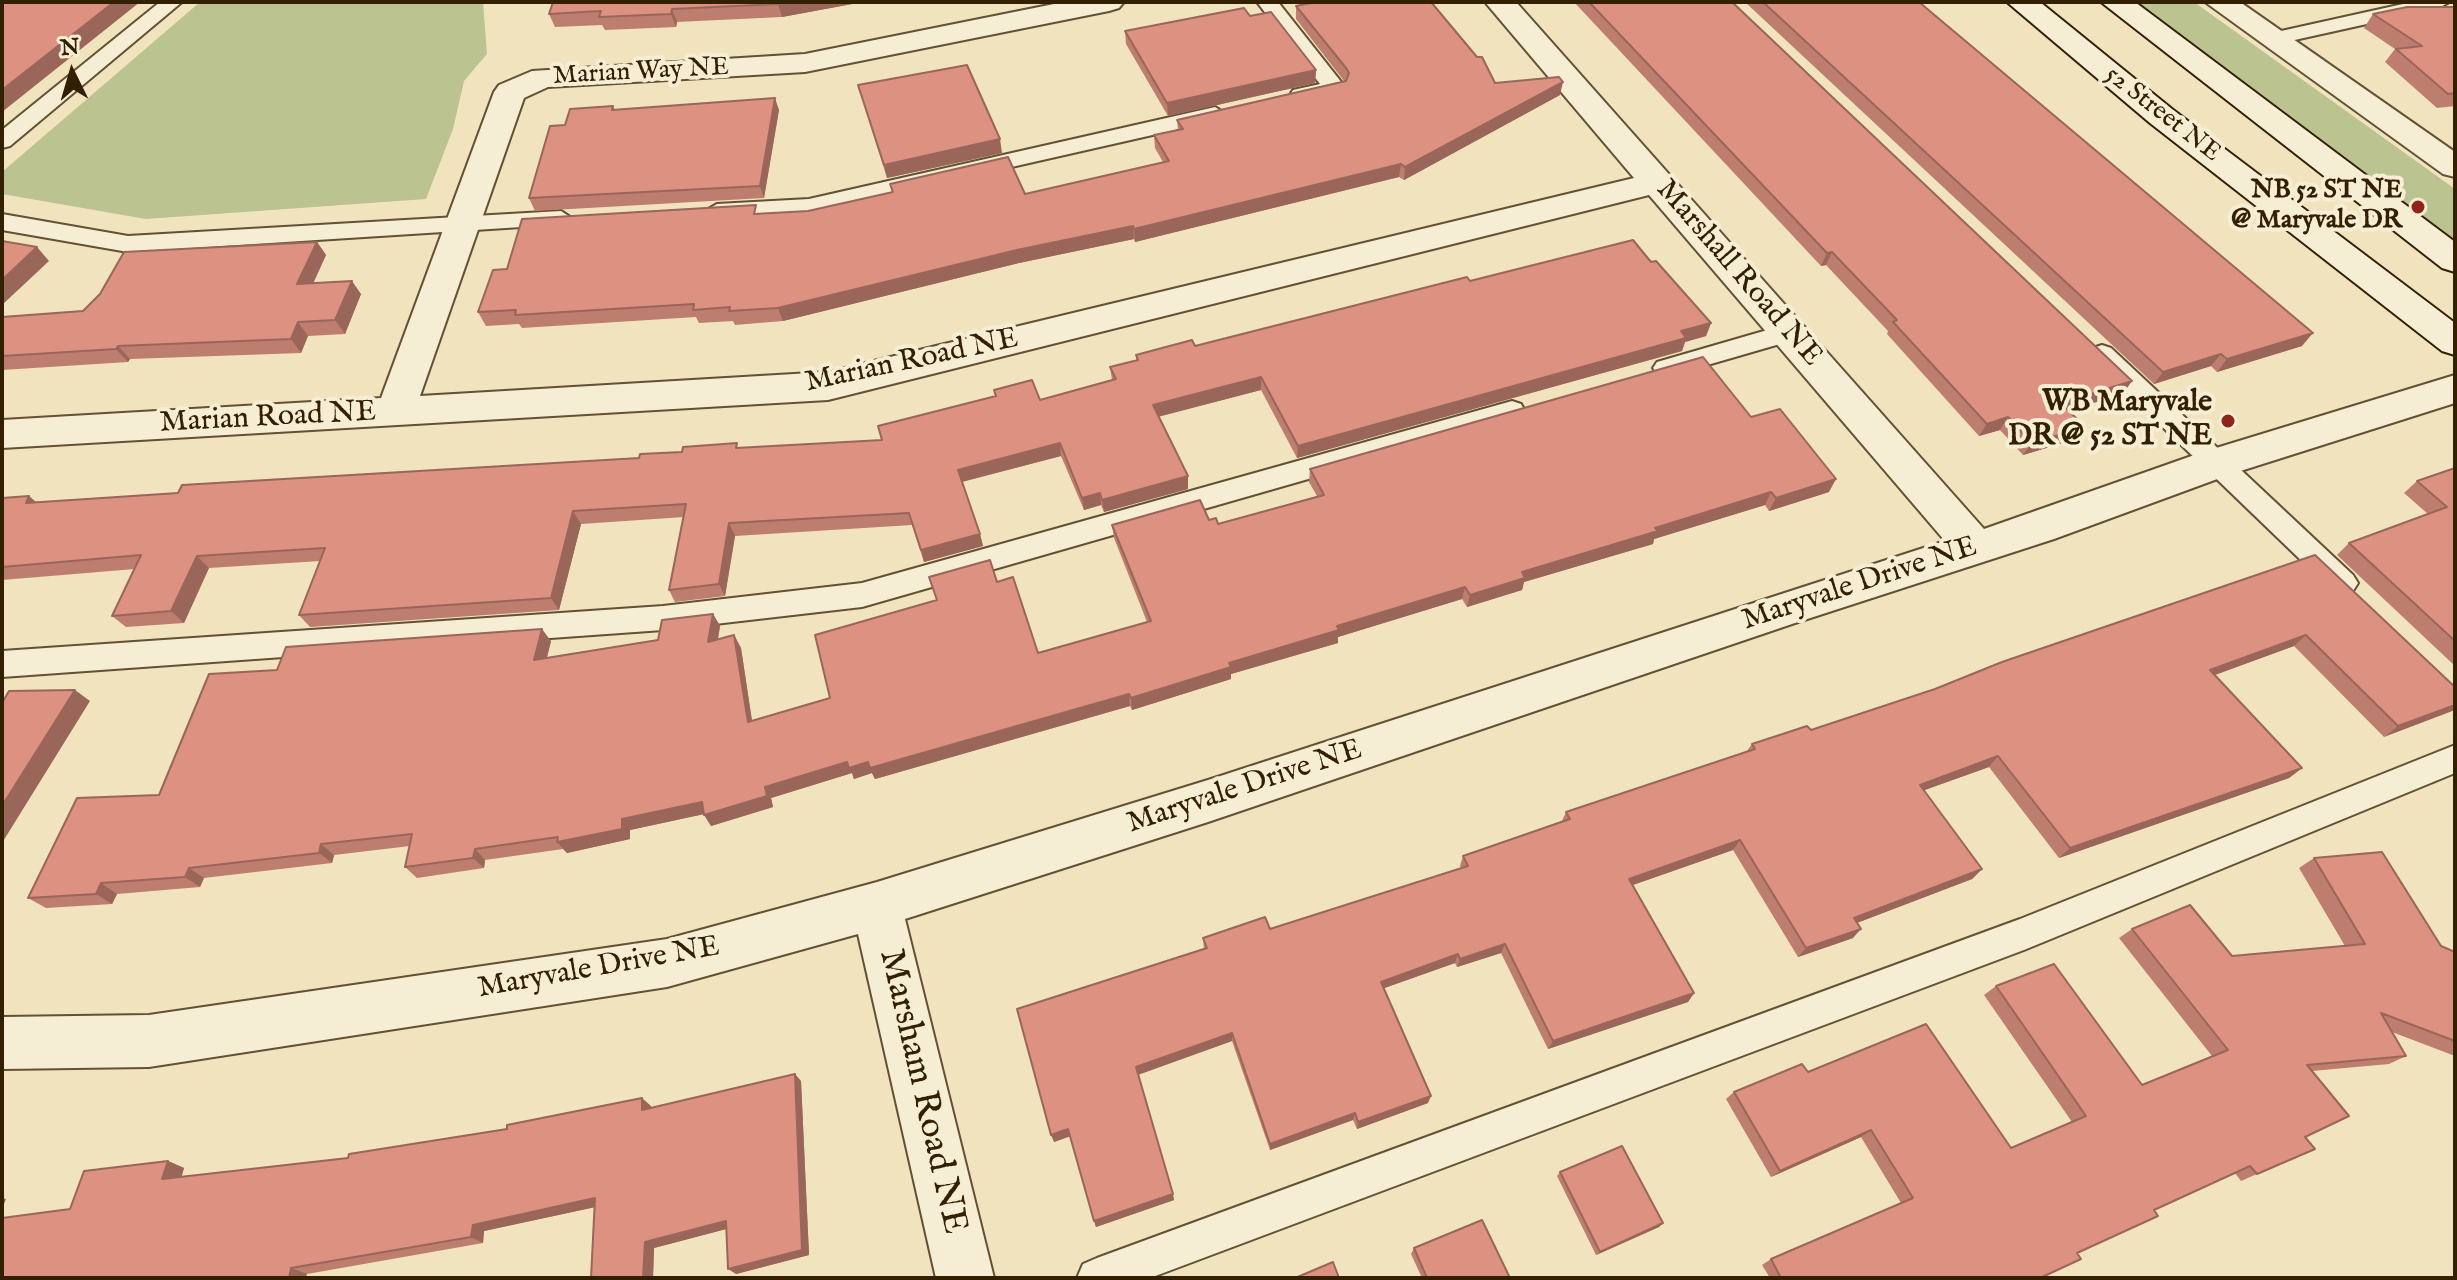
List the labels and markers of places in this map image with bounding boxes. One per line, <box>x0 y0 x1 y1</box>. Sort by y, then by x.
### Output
place label: NB 52 ST NE @ Maryvale DR <box>2231 176 2402 238</box>
marker: NB 52 ST NE @ Maryvale DR <box>2409 198 2427 216</box>
place label: WB Maryvale DR @ 52 ST NE <box>2008 386 2212 456</box>
marker: WB Maryvale DR @ 52 ST NE <box>2219 412 2237 430</box>

